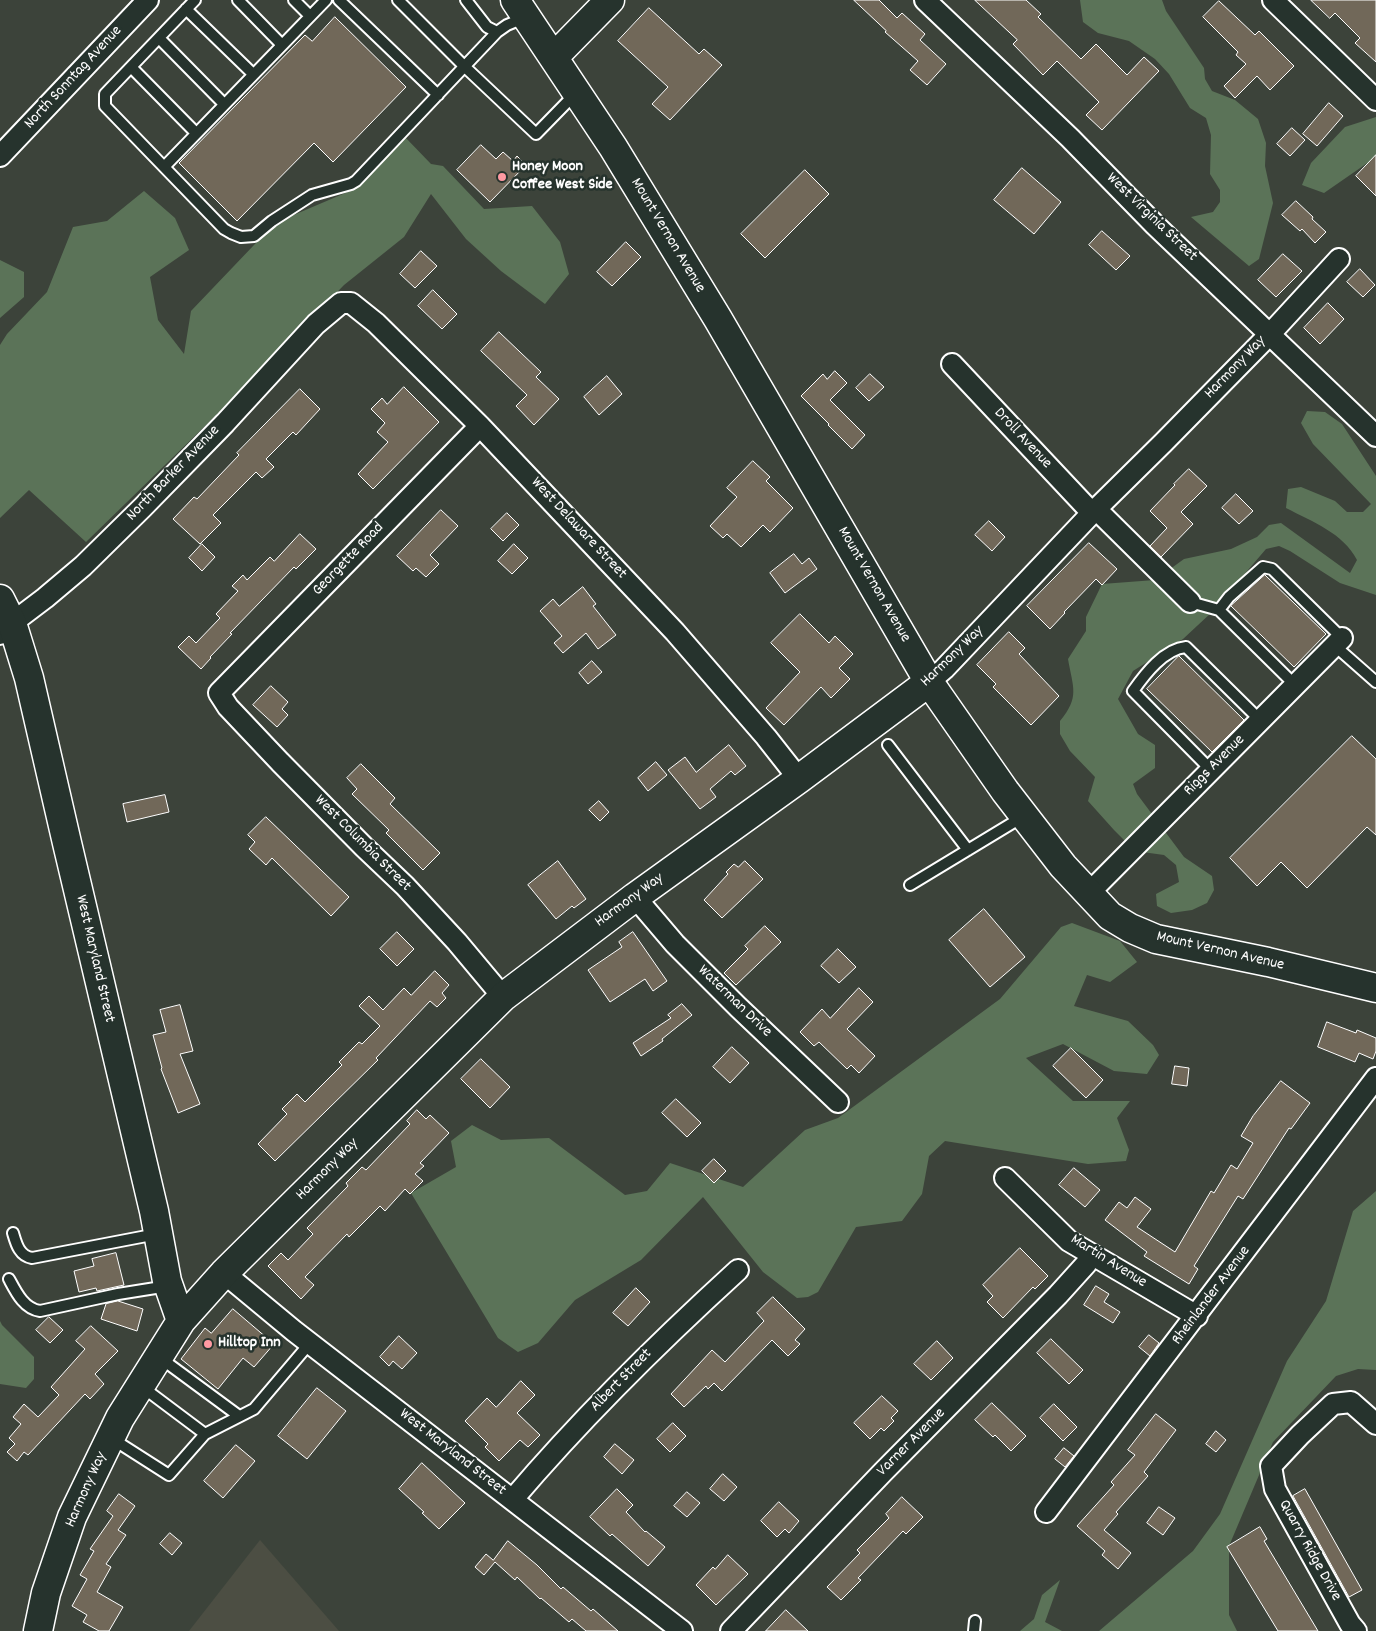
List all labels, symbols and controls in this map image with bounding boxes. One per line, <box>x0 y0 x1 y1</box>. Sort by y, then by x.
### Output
street label: North Sonntag Avenue <box>21 22 127 134</box>
place label: Honey Moon Coffee West Side <box>512 158 613 196</box>
street label: West Virginia Street <box>1101 170 1201 266</box>
marker: Honey Moon Coffee West Side <box>496 171 508 183</box>
street label: Mount Vernon Avenue <box>625 175 709 297</box>
street label: Harmony Way <box>1201 332 1271 404</box>
street label: Droll Avenue <box>989 405 1055 473</box>
street label: North Barker Avenue <box>123 422 225 526</box>
street label: West Delaware Street <box>526 474 630 584</box>
street label: Georgette Road <box>309 519 389 601</box>
street label: Mount Vernon Avenue <box>832 524 914 646</box>
street label: Harmony Way <box>917 622 989 692</box>
street label: Riggs Avenue <box>1180 731 1250 801</box>
street label: West Columbia Street <box>310 792 414 896</box>
street label: Harmony Way <box>592 870 668 932</box>
street label: West Maryland Street <box>70 893 118 1025</box>
street label: Mount Vernon Avenue <box>1154 928 1286 976</box>
street label: Waterman Drive <box>693 962 775 1042</box>
street label: Harmony Way <box>293 1135 363 1205</box>
street label: Martin Avenue <box>1066 1231 1150 1293</box>
street label: Rheinlander Avenue <box>1168 1243 1256 1349</box>
place label: Hilltop Inn <box>218 1334 281 1354</box>
marker: Hilltop Inn <box>202 1338 214 1350</box>
street label: Albert Street <box>587 1345 657 1417</box>
street label: West Maryland Street <box>395 1405 509 1501</box>
street label: Varner Avenue <box>874 1405 950 1481</box>
street label: Harmony Way <box>62 1449 112 1531</box>
street label: Quarry Ridge Drive <box>1273 1497 1345 1605</box>

